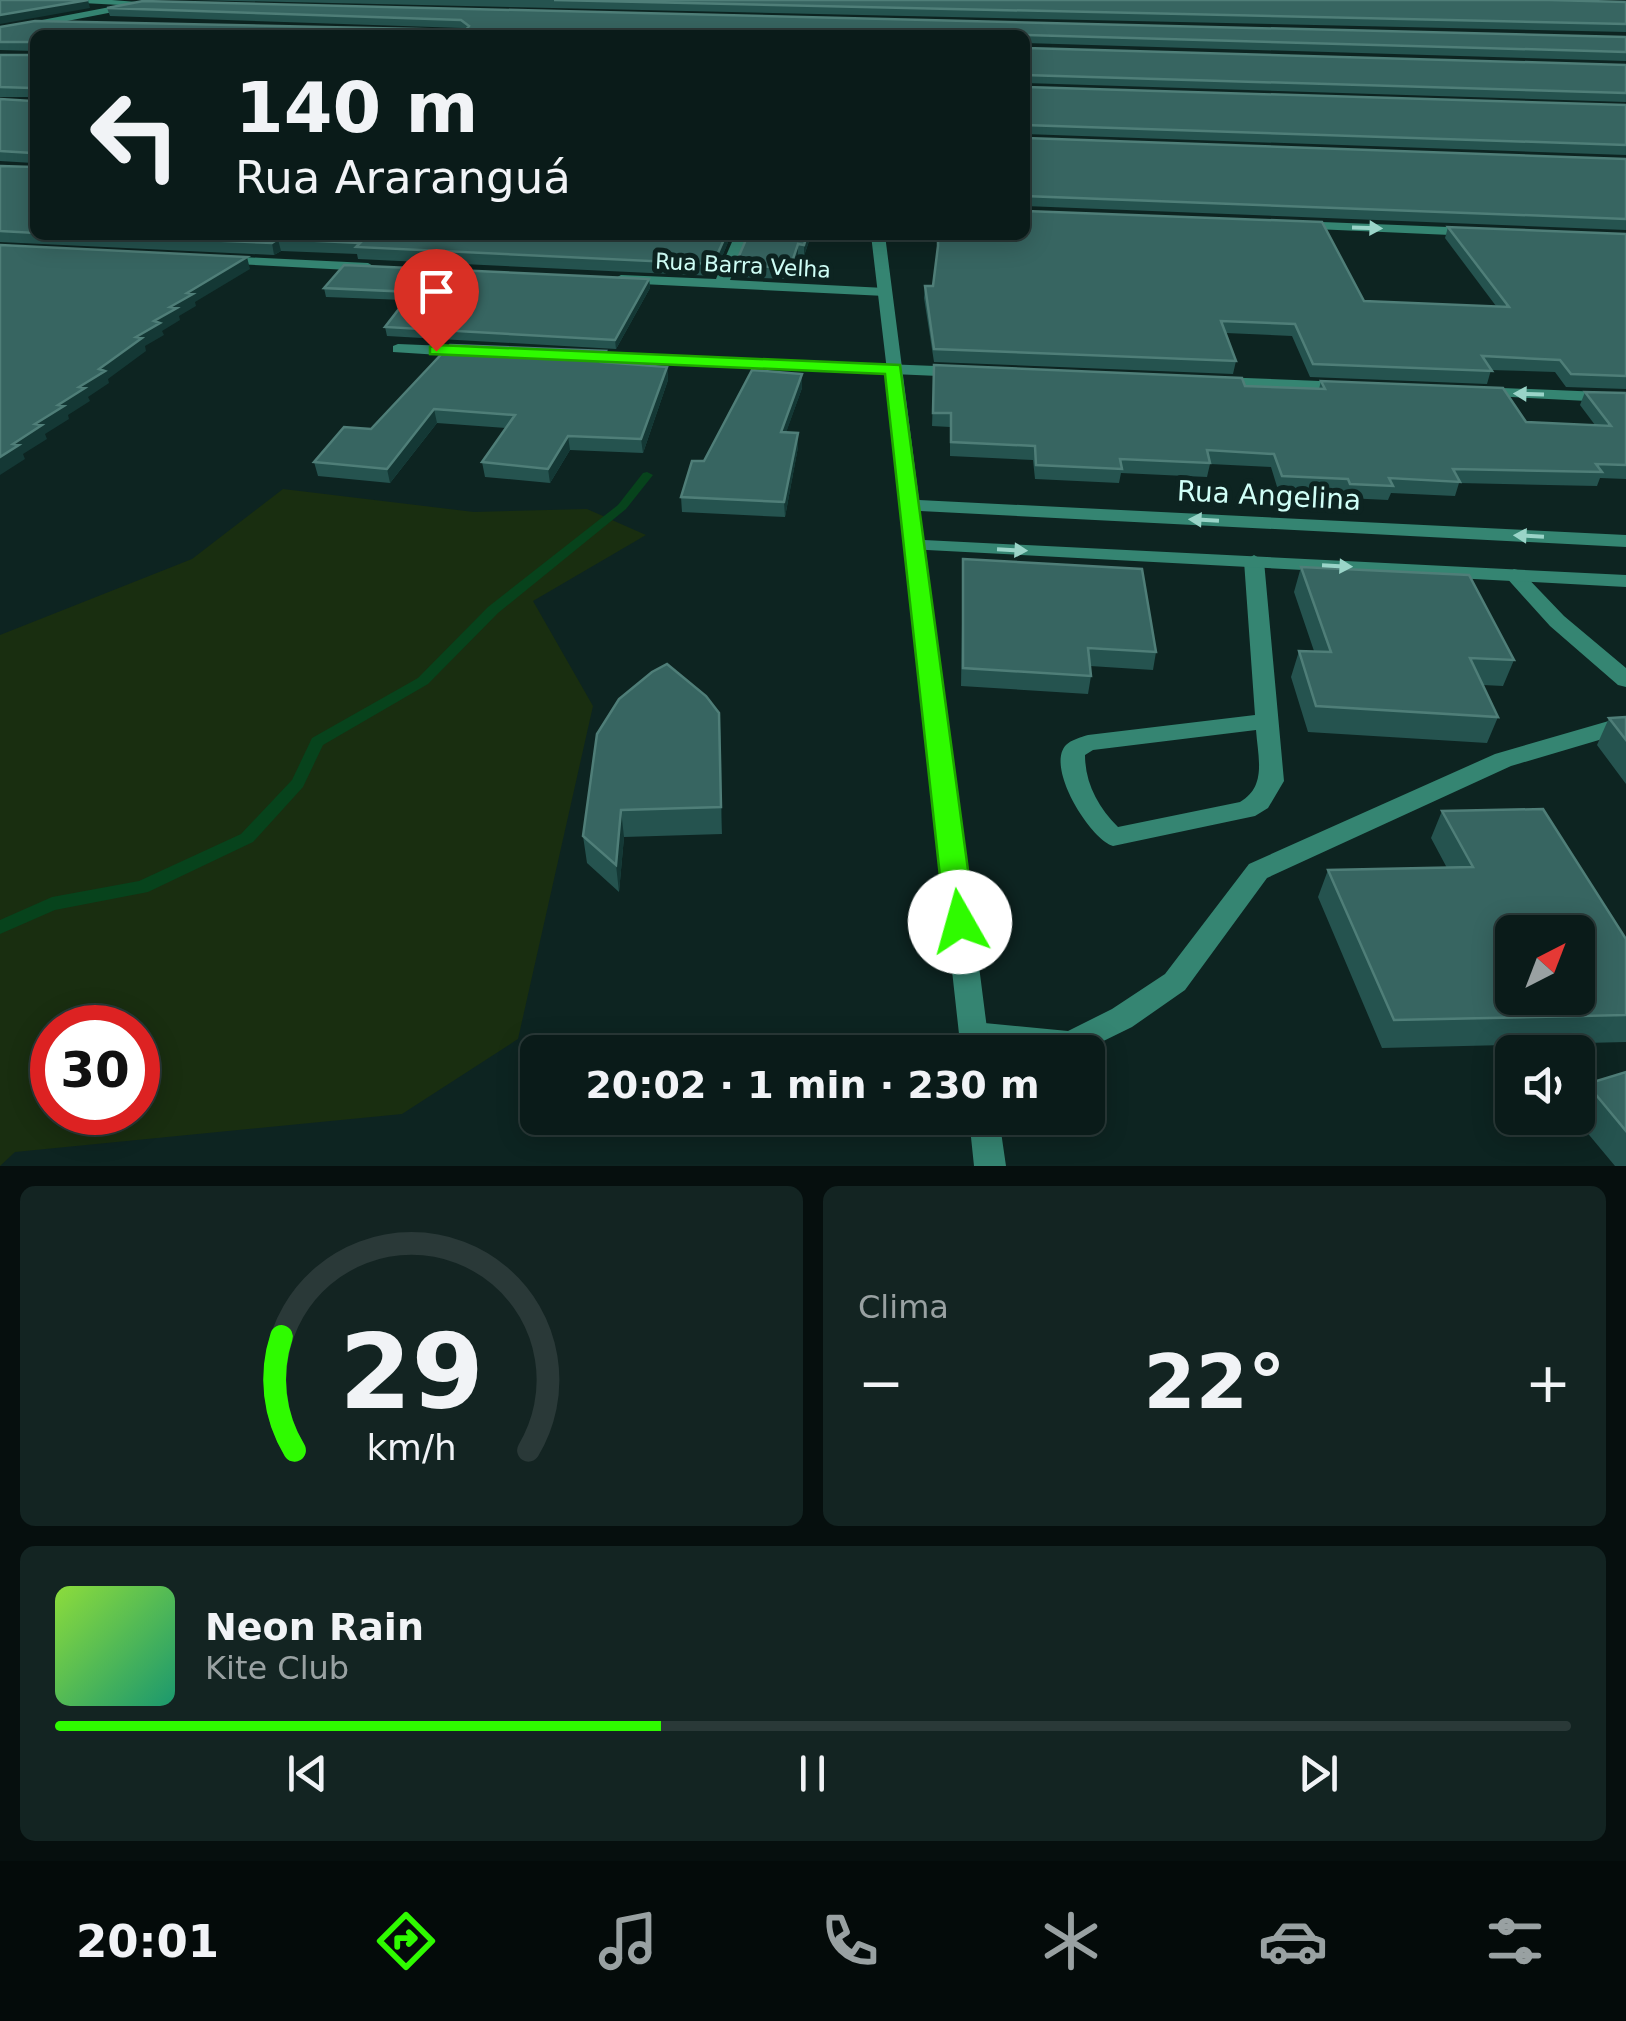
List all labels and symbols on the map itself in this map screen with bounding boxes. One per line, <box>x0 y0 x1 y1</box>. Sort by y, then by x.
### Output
one-way arrow <box>1352 220 1384 236</box>
street label: Rua Barra Velha <box>654 248 831 283</box>
pin <box>394 249 479 352</box>
one-way arrow <box>1512 386 1544 402</box>
street label: Rua Angelina <box>1176 474 1362 517</box>
one-way arrow <box>1188 511 1220 527</box>
one-way arrow <box>1512 528 1544 544</box>
one-way arrow <box>997 542 1029 558</box>
one-way arrow <box>1322 558 1354 574</box>
position arrow <box>908 870 1012 974</box>
north arrow <box>1495 915 1595 1015</box>
speed limit sign: 30 <box>30 1005 160 1135</box>

